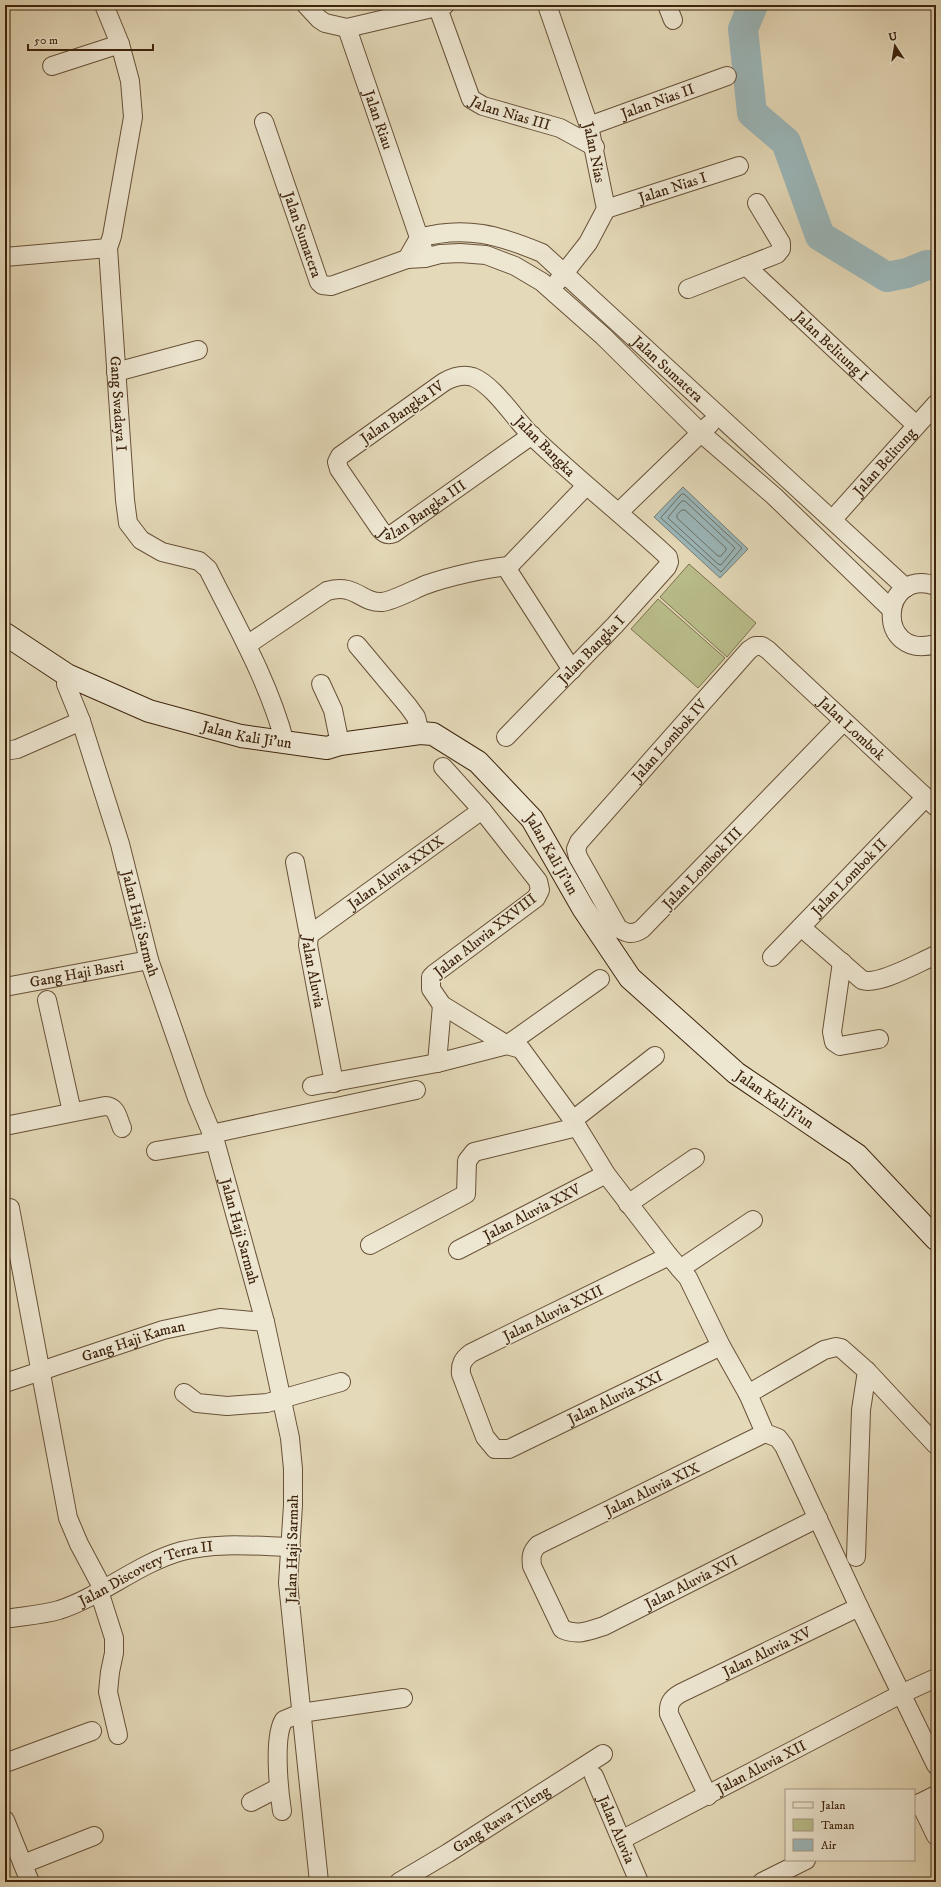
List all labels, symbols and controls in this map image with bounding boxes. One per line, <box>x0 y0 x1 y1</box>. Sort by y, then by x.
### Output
scale bar <box>28 26 153 52</box>
north arrow <box>875 26 915 66</box>
text: U <box>888 29 899 45</box>
text: 50 m <box>34 33 58 48</box>
street label: Jalan Nias II <box>617 80 697 124</box>
street label: Jalan Riau <box>358 86 397 152</box>
street label: Jalan Nias III <box>465 91 553 135</box>
street label: Jalan Nias <box>578 118 609 184</box>
street label: Jalan Nias I <box>634 168 709 208</box>
street label: Jalan Sumatera <box>278 187 326 281</box>
street label: Jalan Belitung I <box>789 306 872 386</box>
street label: Jalan Sumatera <box>627 330 707 407</box>
street label: Gang Swadaya I <box>105 355 131 452</box>
street label: Jalan Bangka IV <box>355 376 448 449</box>
street label: Jalan Bangka <box>509 410 580 481</box>
street label: Jalan Belitung <box>848 423 921 502</box>
street label: Jalan Bangka III <box>373 476 470 544</box>
street label: Jalan Bangka I <box>552 612 629 690</box>
street label: Jalan Lombok <box>813 691 890 765</box>
street label: Jalan Lombok IV <box>626 695 711 787</box>
street label: Jalan Kali Ji'un <box>198 716 293 753</box>
street label: Jalan Kali Ji'un <box>520 807 582 898</box>
street label: Jalan Lombok III <box>657 823 746 915</box>
street label: Jalan Aluvia XXIX <box>343 832 448 915</box>
street label: Jalan Lombok II <box>806 835 891 922</box>
street label: Jalan Haji Sarmah <box>116 867 163 979</box>
street label: Jalan Aluvia XXVIII <box>429 889 540 983</box>
street label: Jalan Aluvia <box>298 934 329 1010</box>
street label: Gang Haji Basri <box>28 956 126 992</box>
street label: Jalan Kali Ji'un <box>730 1065 818 1133</box>
street label: Jalan Haji Sarmah <box>215 1174 263 1287</box>
street label: Jalan Aluvia XXV <box>479 1179 584 1246</box>
street label: Jalan Aluvia XXII <box>498 1281 607 1347</box>
street label: Gang Haji Kaman <box>79 1317 187 1367</box>
street label: Jalan Aluvia XXI <box>563 1367 666 1430</box>
street label: Jalan Aluvia XIX <box>600 1458 703 1521</box>
street label: Jalan Haji Sarmah <box>282 1494 303 1606</box>
street label: Jalan Discovery Terra II <box>74 1537 214 1612</box>
street label: Jalan Aluvia XVI <box>640 1551 741 1615</box>
street label: Jalan Aluvia XV <box>718 1622 815 1682</box>
street label: Jalan Aluvia XII <box>711 1736 809 1800</box>
street label: Gang Rawa Tileng <box>449 1781 554 1858</box>
legend <box>785 1789 915 1861</box>
street label: Jalan Aluvia <box>593 1791 639 1867</box>
text: Jalan <box>820 1798 846 1813</box>
text: Taman <box>821 1818 855 1833</box>
text: Air <box>821 1838 837 1853</box>

